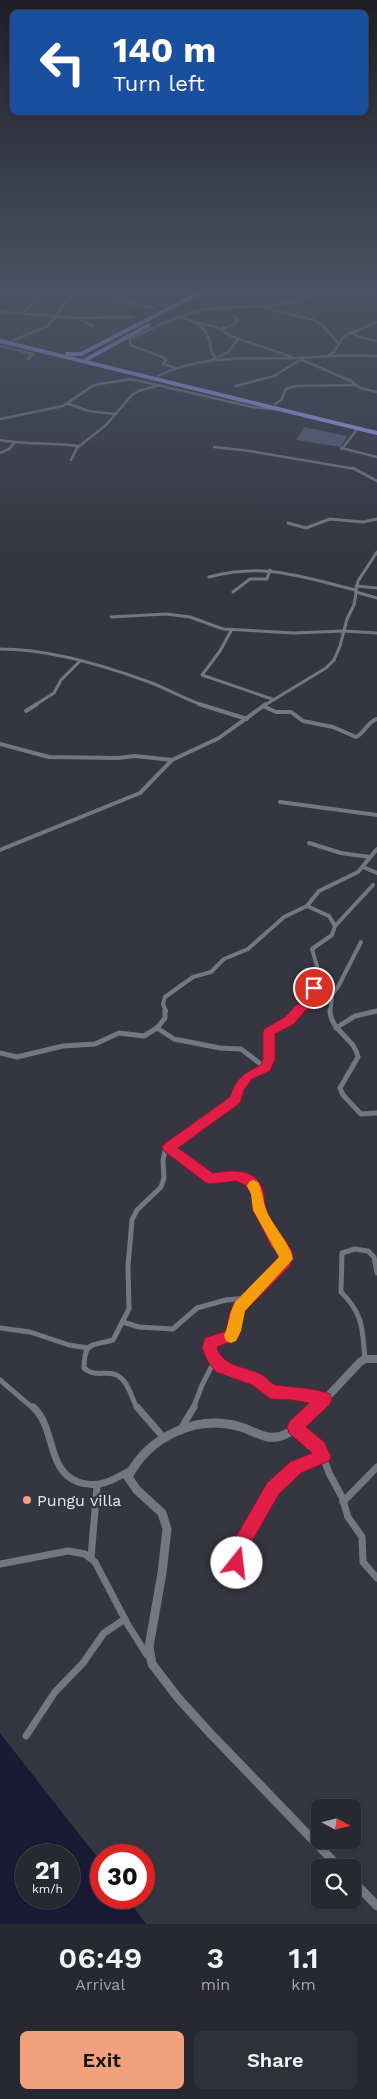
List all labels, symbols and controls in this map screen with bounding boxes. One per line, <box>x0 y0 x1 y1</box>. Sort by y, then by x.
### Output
text: 140 m <box>113 29 216 71</box>
icon: left <box>30 30 95 95</box>
text: Turn left <box>113 71 205 96</box>
pin <box>293 967 335 1009</box>
icon: arrive <box>300 974 328 1002</box>
place label: Pungu villa <box>37 1491 121 1510</box>
marker: Pungu villa <box>21 1494 33 1506</box>
position arrow <box>210 1536 262 1588</box>
north arrow <box>311 1799 361 1849</box>
map controls <box>311 1799 361 1909</box>
speed limit sign: 30 <box>90 1844 155 1909</box>
text: 21 <box>35 1856 60 1885</box>
button: search <box>311 1859 361 1909</box>
text: km/h <box>32 1882 63 1896</box>
text: 06:49 <box>58 1940 142 1975</box>
text: 3 <box>207 1940 224 1975</box>
text: 1.1 <box>288 1940 319 1975</box>
text: Arrival <box>75 1975 125 1994</box>
text: min <box>201 1975 230 1994</box>
text: km <box>291 1975 316 1994</box>
button: Exit <box>20 2031 184 2089</box>
button: Share <box>194 2031 357 2089</box>

